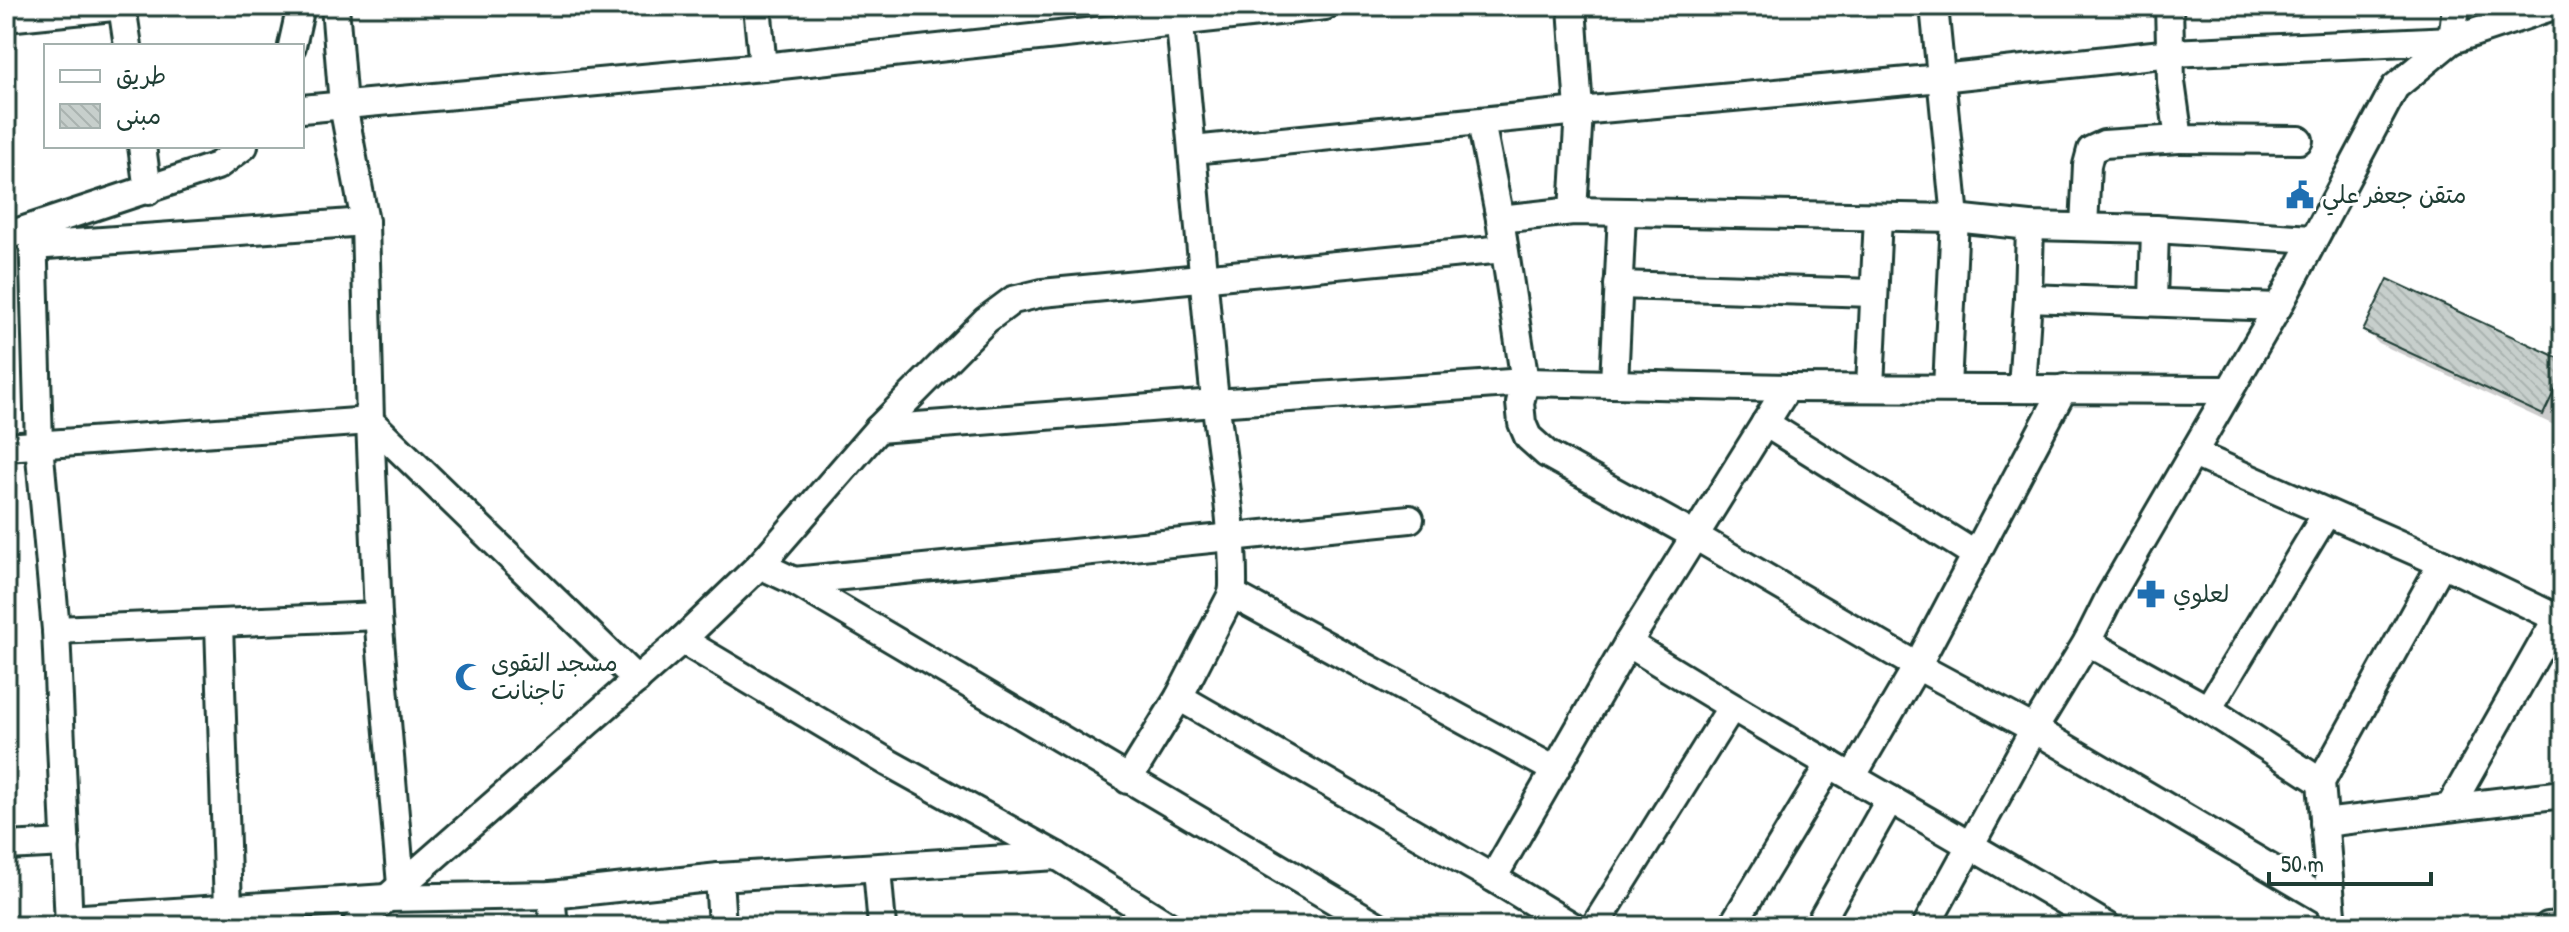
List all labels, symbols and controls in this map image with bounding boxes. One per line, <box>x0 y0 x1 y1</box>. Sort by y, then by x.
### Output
legend <box>44 44 304 148</box>
text: طريق <box>116 59 166 91</box>
text: مبنى <box>116 99 161 131</box>
place label: متقن جعفر علي <box>2322 178 2467 216</box>
public building icon: متقن جعفر علي <box>2285 180 2315 210</box>
place label: لعلوي <box>2173 577 2229 611</box>
pharmacy icon: لعلوي <box>2136 579 2166 609</box>
place label: مسجد التقوى تاجنانت <box>491 646 618 706</box>
mosque icon: مسجد التقوى تاجنانت <box>454 662 484 692</box>
scale bar <box>2269 836 2431 886</box>
text: 50 m <box>2281 847 2324 879</box>

